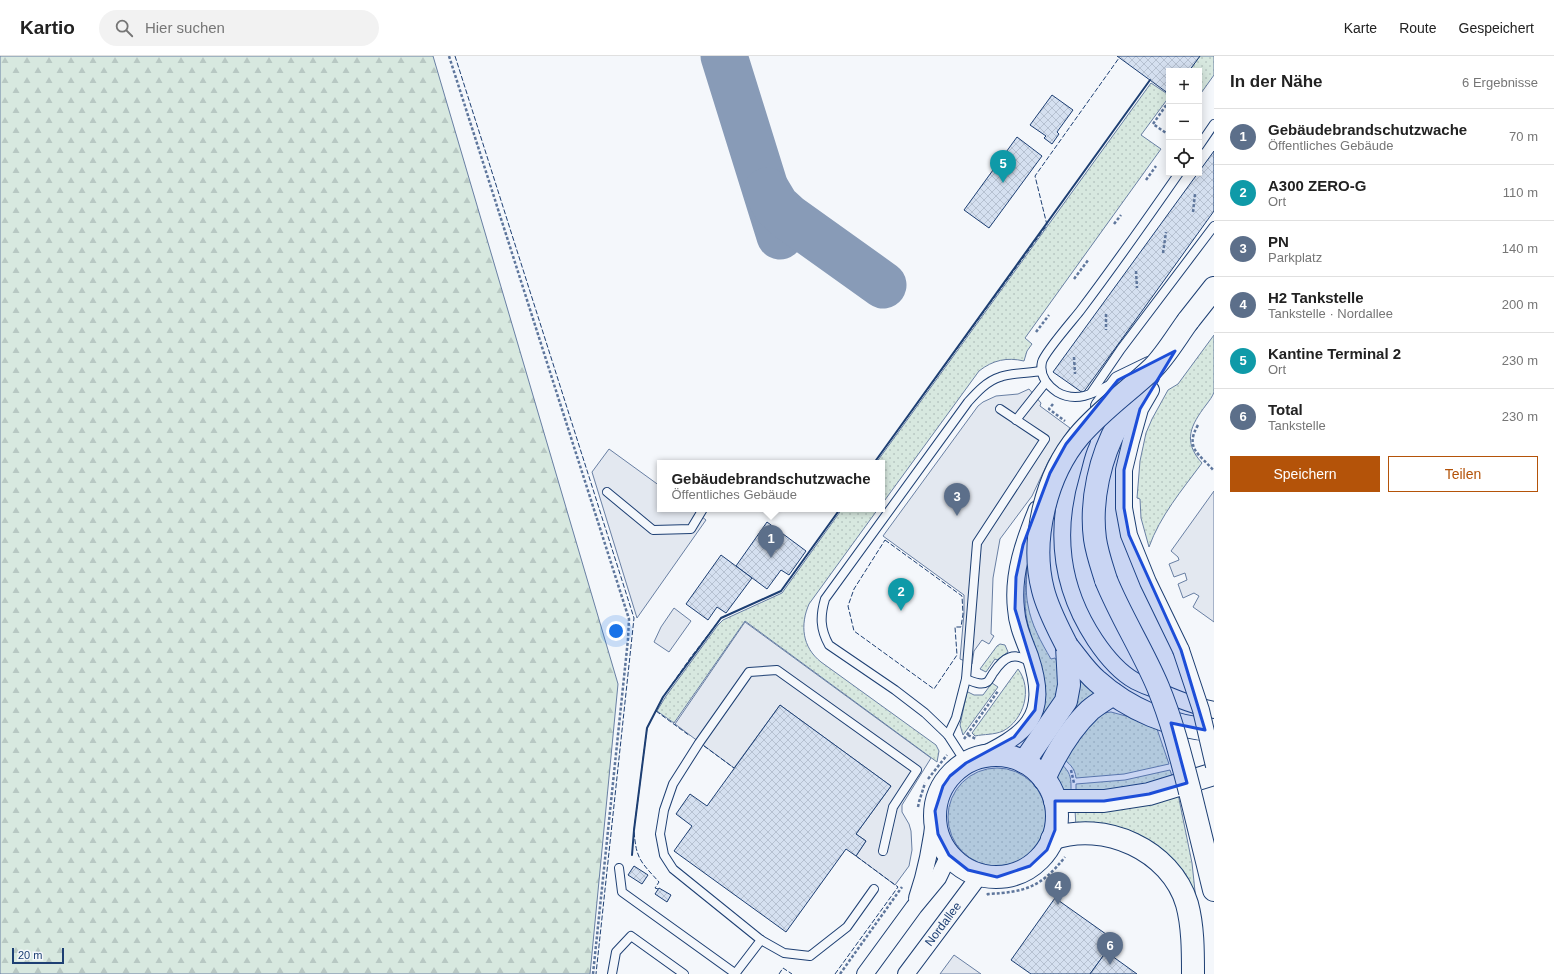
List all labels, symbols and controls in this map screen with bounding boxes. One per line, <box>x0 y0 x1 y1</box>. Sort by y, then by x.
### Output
search box <box>99 10 379 46</box>
text: Kartio <box>20 17 75 38</box>
icon: search <box>113 17 135 39</box>
text: Hier suchen <box>145 19 225 36</box>
text: Karte <box>1344 20 1377 36</box>
text: Route <box>1399 20 1437 36</box>
text: Gespeichert <box>1459 20 1534 36</box>
map controls <box>1166 68 1202 176</box>
button: + <box>1166 68 1202 104</box>
text: In der Nähe <box>1230 72 1323 91</box>
text: 6 Ergebnisse <box>1462 75 1538 90</box>
button: − <box>1166 104 1202 140</box>
text: Gebäudebrandschutzwache <box>1268 121 1467 138</box>
text: 1 <box>1239 129 1247 144</box>
text: 70 m <box>1509 129 1538 144</box>
text: Öffentliches Gebäude <box>1268 138 1394 153</box>
button: locate <box>1166 140 1202 176</box>
pin: 5 <box>990 150 1016 183</box>
text: A300 ZERO-G <box>1268 177 1366 194</box>
text: 2 <box>1239 185 1247 200</box>
text: 110 m <box>1503 185 1538 200</box>
text: Ort <box>1268 194 1286 209</box>
text: PN <box>1268 233 1289 250</box>
text: 3 <box>1239 241 1247 256</box>
text: 140 m <box>1502 241 1538 256</box>
text: Parkplatz <box>1268 250 1322 265</box>
text: H2 Tankstelle <box>1268 289 1364 306</box>
text: 4 <box>1239 297 1247 312</box>
text: 200 m <box>1502 297 1538 312</box>
text: Tankstelle · Nordallee <box>1268 306 1393 321</box>
text: Kantine Terminal 2 <box>1268 345 1401 362</box>
text: 5 <box>1239 353 1247 368</box>
text: 230 m <box>1502 353 1538 368</box>
text: Ort <box>1268 362 1286 377</box>
text: Total <box>1268 401 1303 418</box>
text: 6 <box>1239 409 1247 424</box>
text: 230 m <box>1502 409 1538 424</box>
text: Tankstelle <box>1268 418 1326 433</box>
button: Speichern <box>1230 456 1380 492</box>
button: Teilen <box>1388 456 1538 492</box>
popup <box>657 460 885 512</box>
text: Gebäudebrandschutzwache <box>671 470 871 487</box>
pin: 3 <box>944 483 970 516</box>
text: Öffentliches Gebäude <box>671 487 797 502</box>
pin: 1 <box>758 525 784 558</box>
pin: 2 <box>888 578 914 611</box>
your location <box>606 621 626 641</box>
pin: 4 <box>1045 872 1071 905</box>
street label: Nordallee <box>922 899 964 949</box>
pin: 6 <box>1097 932 1123 965</box>
scale bar <box>12 946 64 965</box>
text: 20 m <box>18 949 42 961</box>

